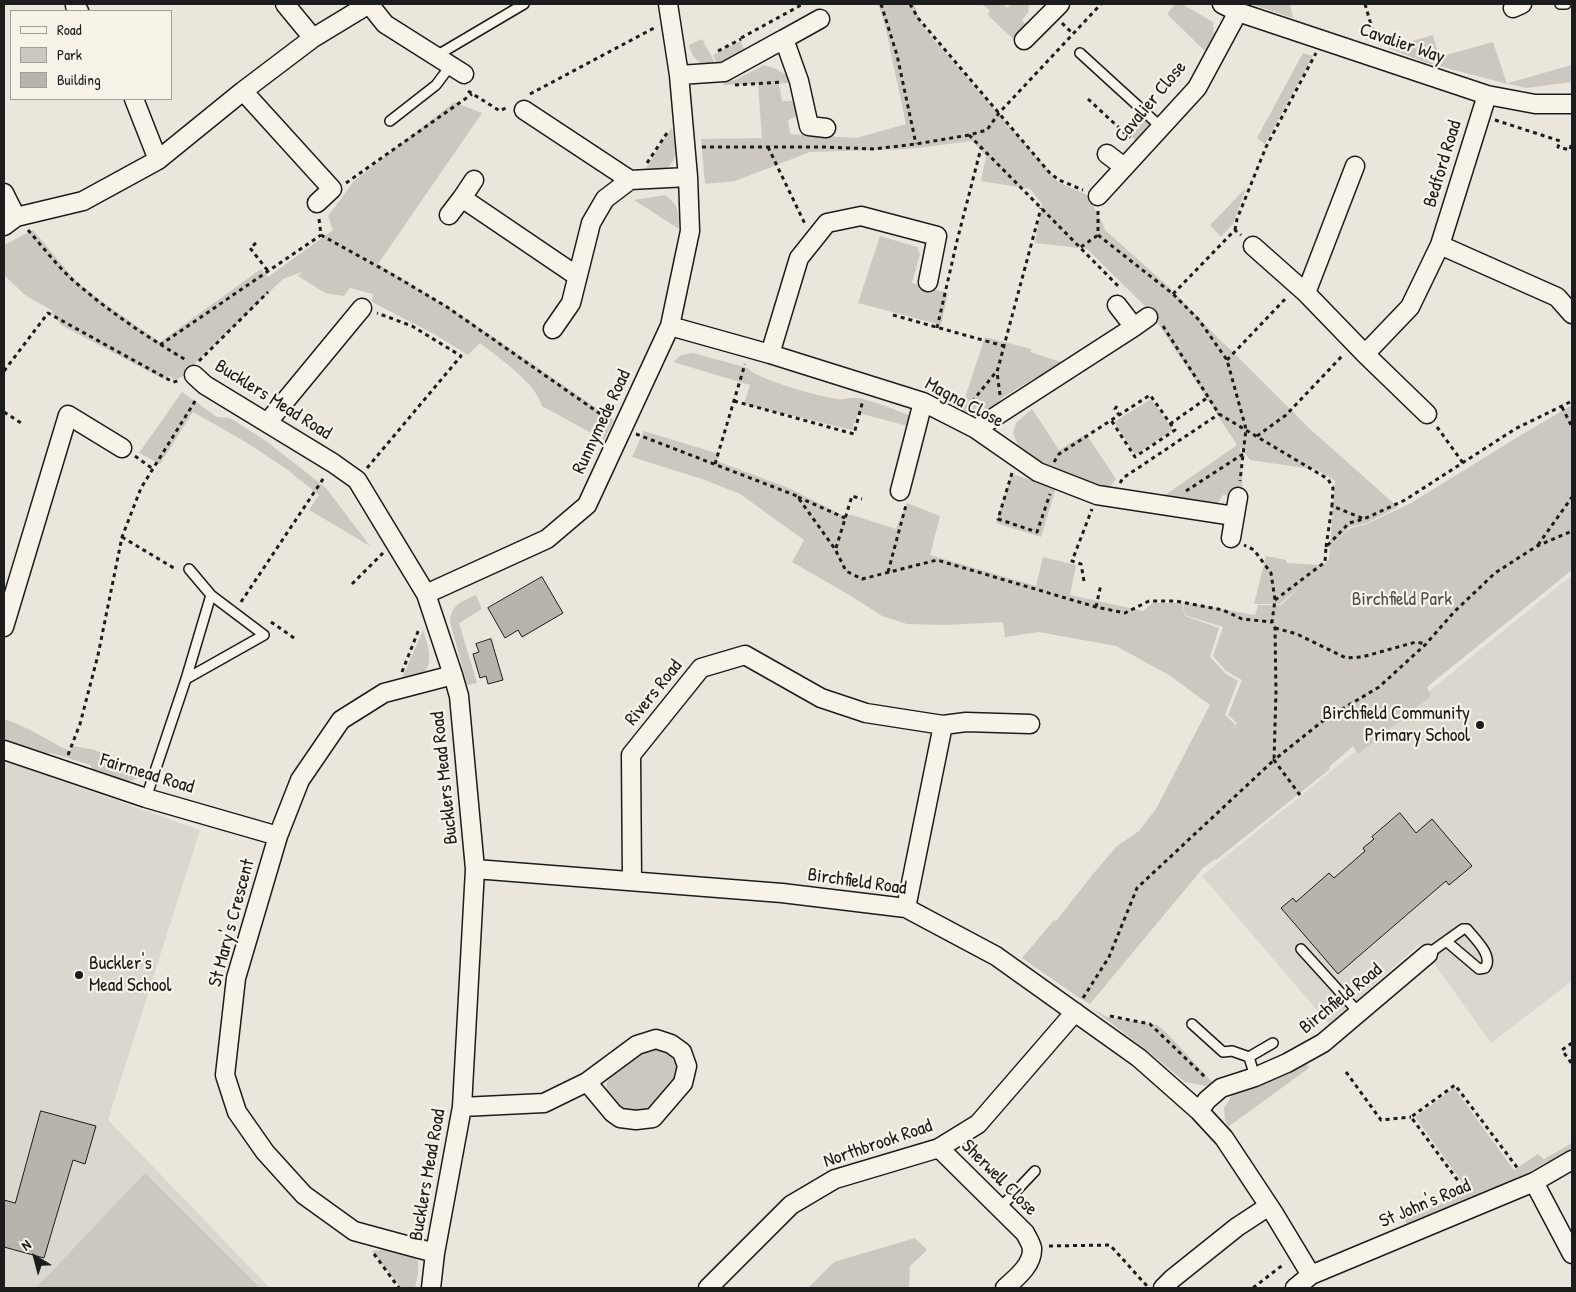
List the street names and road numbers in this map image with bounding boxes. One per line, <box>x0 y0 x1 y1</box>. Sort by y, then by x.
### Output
street label: Cavalier Way <box>1356 19 1448 69</box>
street label: Cavalier Close <box>1110 57 1192 147</box>
street label: Bedford Road <box>1419 118 1467 210</box>
street label: Bucklers Mead Road <box>210 355 336 445</box>
street label: Runnymede Road <box>568 366 636 478</box>
street label: Magna Close <box>921 373 1007 433</box>
street label: Rivers Road <box>621 655 687 731</box>
street label: Bucklers Mead Road <box>427 711 463 845</box>
street label: Fairmead Road <box>97 749 197 799</box>
street label: St Mary's Crescent <box>204 857 260 989</box>
street label: Birchfield Road <box>806 864 908 900</box>
street label: Birchfield Road <box>1295 959 1387 1039</box>
street label: Bucklers Mead Road <box>405 1107 451 1243</box>
street label: Northbrook Road <box>821 1115 935 1173</box>
street label: Sherwell Close <box>956 1135 1042 1221</box>
street label: St John's Road <box>1376 1175 1474 1233</box>

